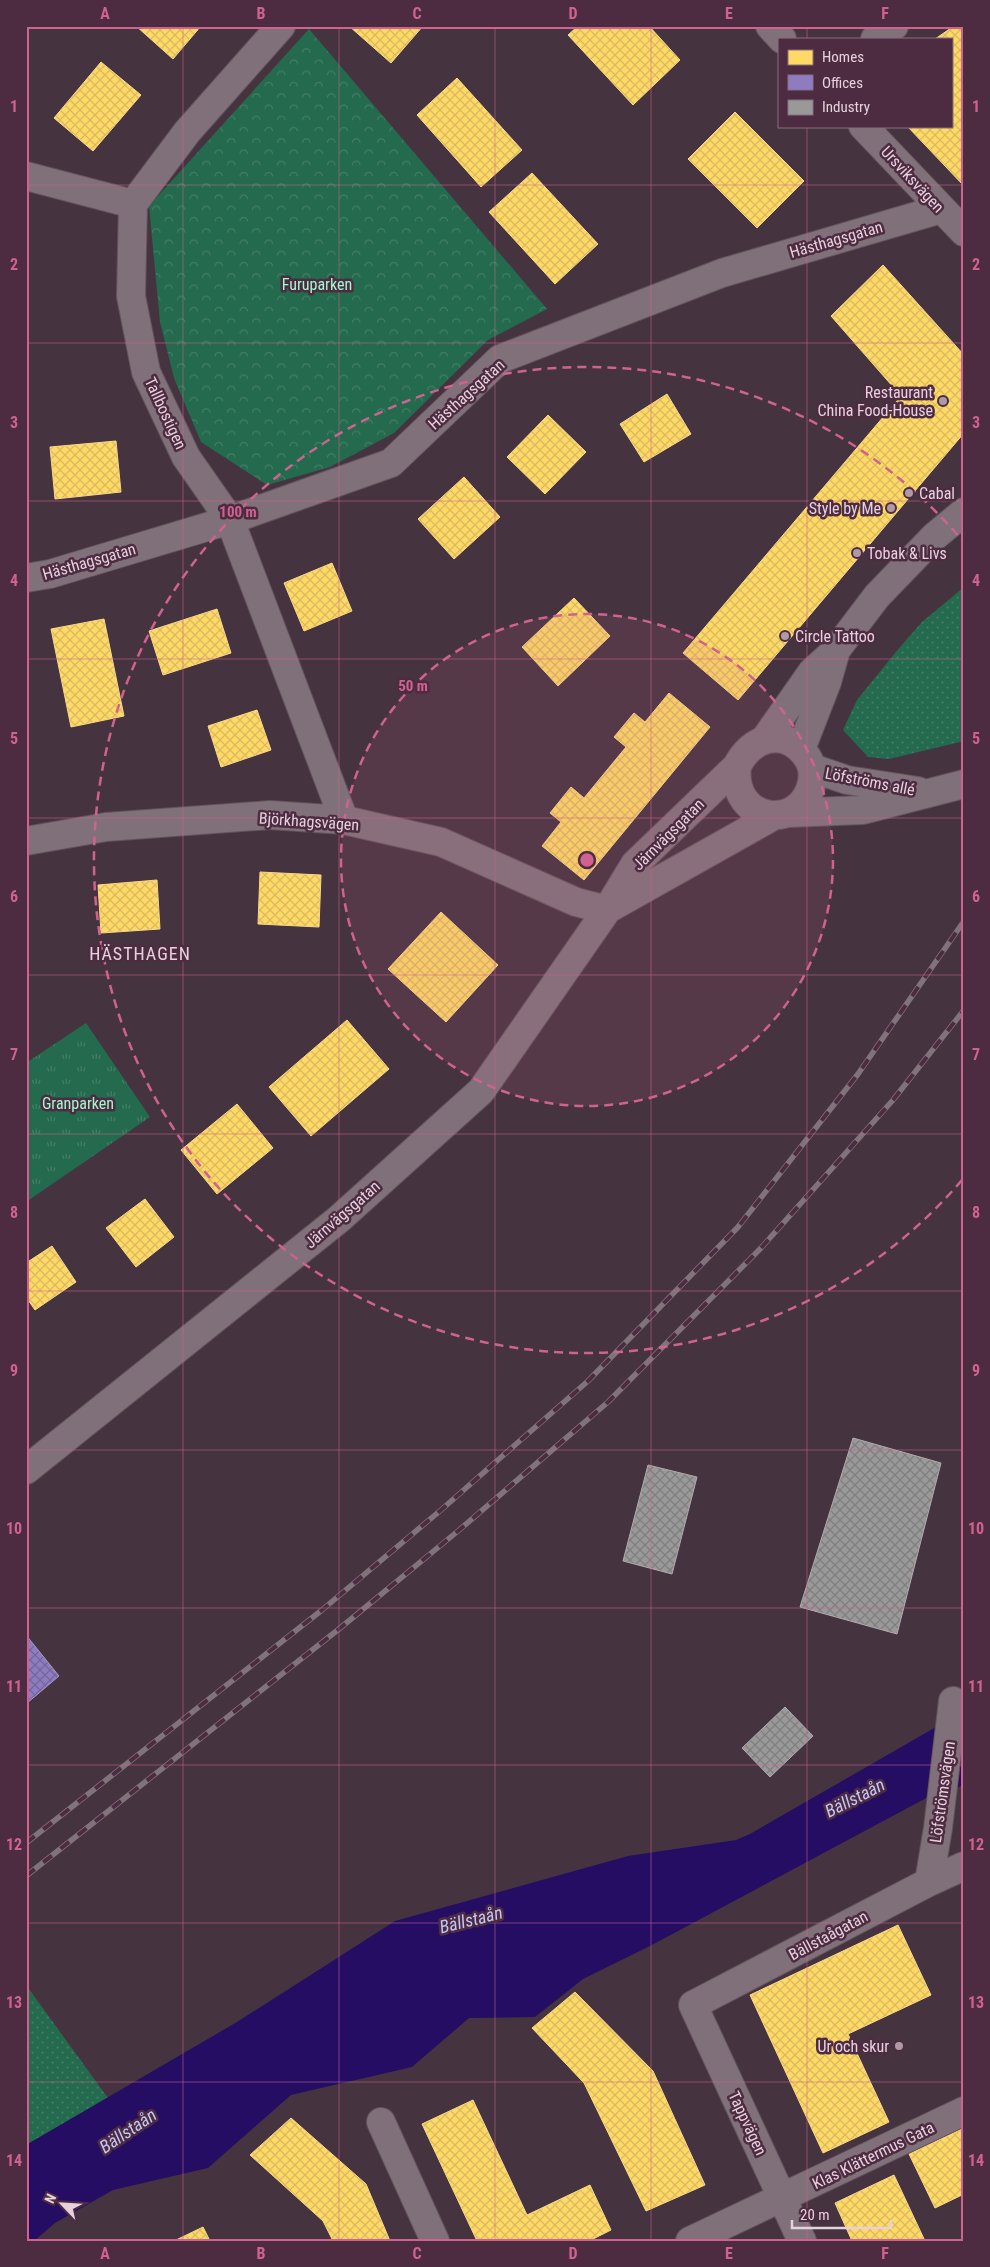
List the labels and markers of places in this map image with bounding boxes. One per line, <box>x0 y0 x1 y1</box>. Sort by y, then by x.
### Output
place label: Restaurant China Food-House <box>817 383 933 420</box>
marker: Restaurant China Food-House <box>937 395 949 407</box>
place label: Cabal <box>919 484 955 503</box>
marker: Cabal <box>903 487 915 499</box>
place label: Style by Me <box>809 499 881 518</box>
marker: Style by Me <box>885 502 897 514</box>
place label: Tobak & Livs <box>867 544 947 563</box>
marker: Tobak & Livs <box>851 547 863 559</box>
place label: Circle Tattoo <box>795 627 875 646</box>
marker: Circle Tattoo <box>779 630 791 642</box>
centre of rings <box>578 851 596 869</box>
place label: Ur och skur <box>818 2037 889 2056</box>
marker: Ur och skur <box>893 2040 905 2052</box>

